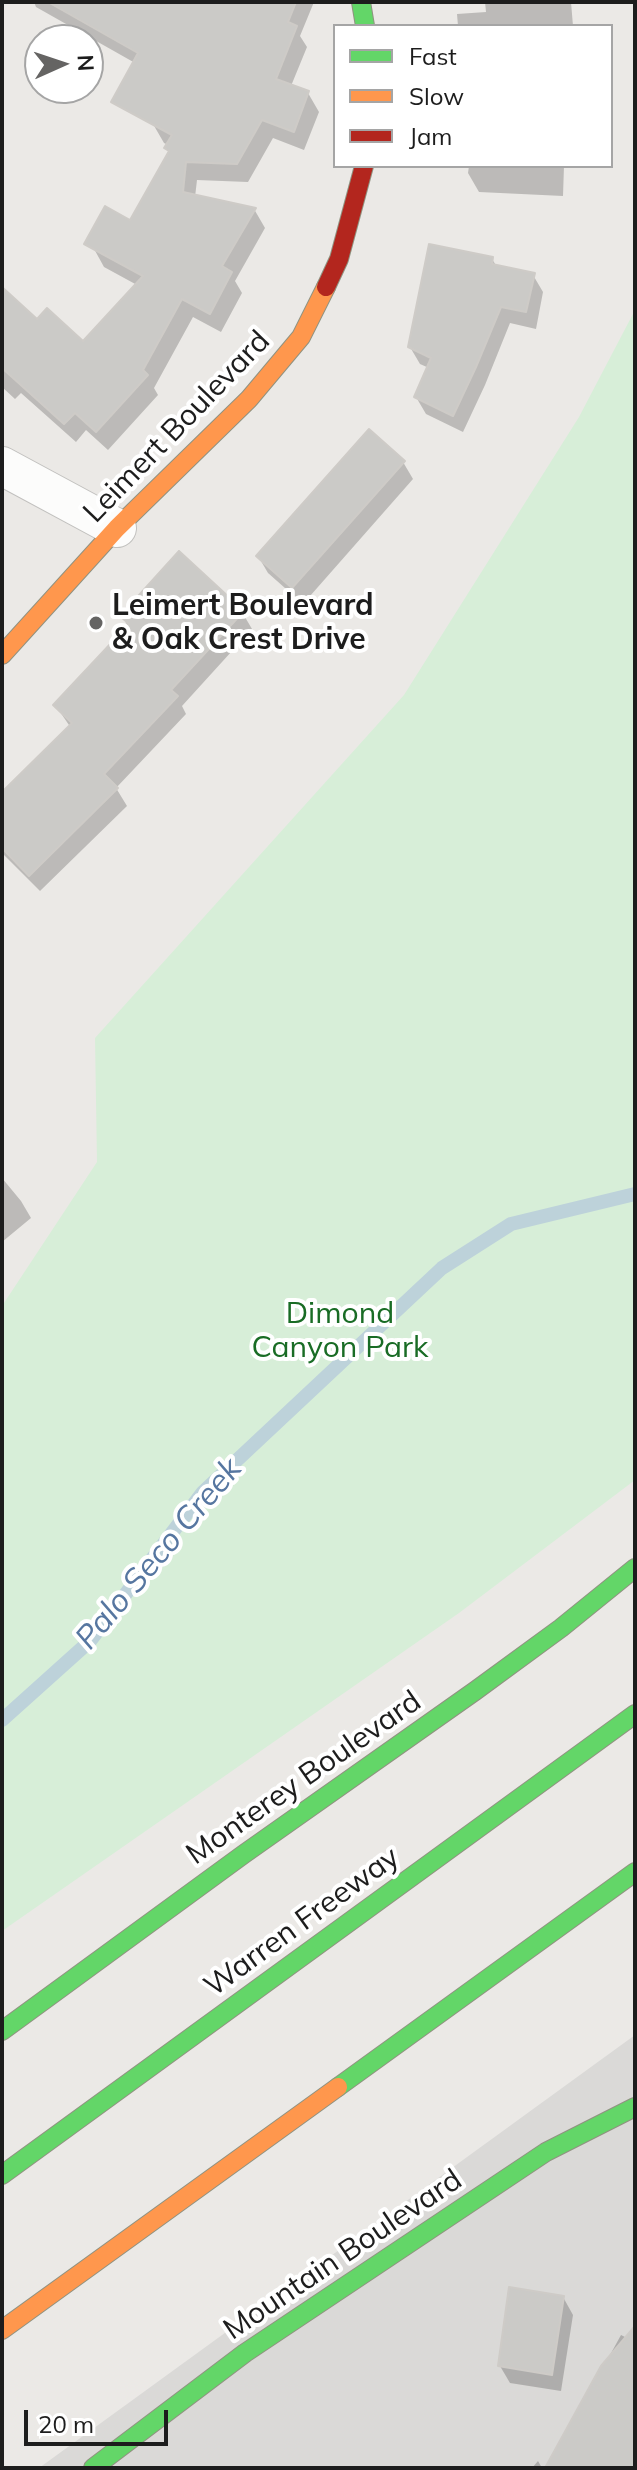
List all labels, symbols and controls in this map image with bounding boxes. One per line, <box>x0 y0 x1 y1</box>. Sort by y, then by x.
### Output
north arrow <box>24 24 104 104</box>
legend <box>333 24 613 168</box>
text: Fast <box>409 41 457 71</box>
text: N <box>72 54 100 72</box>
text: Slow <box>409 81 464 111</box>
text: Jam <box>409 121 452 151</box>
street label: Leimert Boulevard <box>76 324 278 530</box>
place label: Leimert Boulevard & Oak Crest Drive <box>112 588 374 658</box>
marker: Leimert Boulevard & Oak Crest Drive <box>87 614 105 632</box>
park label: Dimond Canyon Park <box>252 1296 428 1366</box>
water label: Palo Seco Creek <box>68 1451 250 1657</box>
street label: Monterey Boulevard <box>180 1683 428 1873</box>
street label: Warren Freeway <box>197 1839 407 2005</box>
street label: Mountain Boulevard <box>217 2162 469 2348</box>
scale bar <box>28 2394 172 2444</box>
text: 20 m <box>38 2409 94 2439</box>

